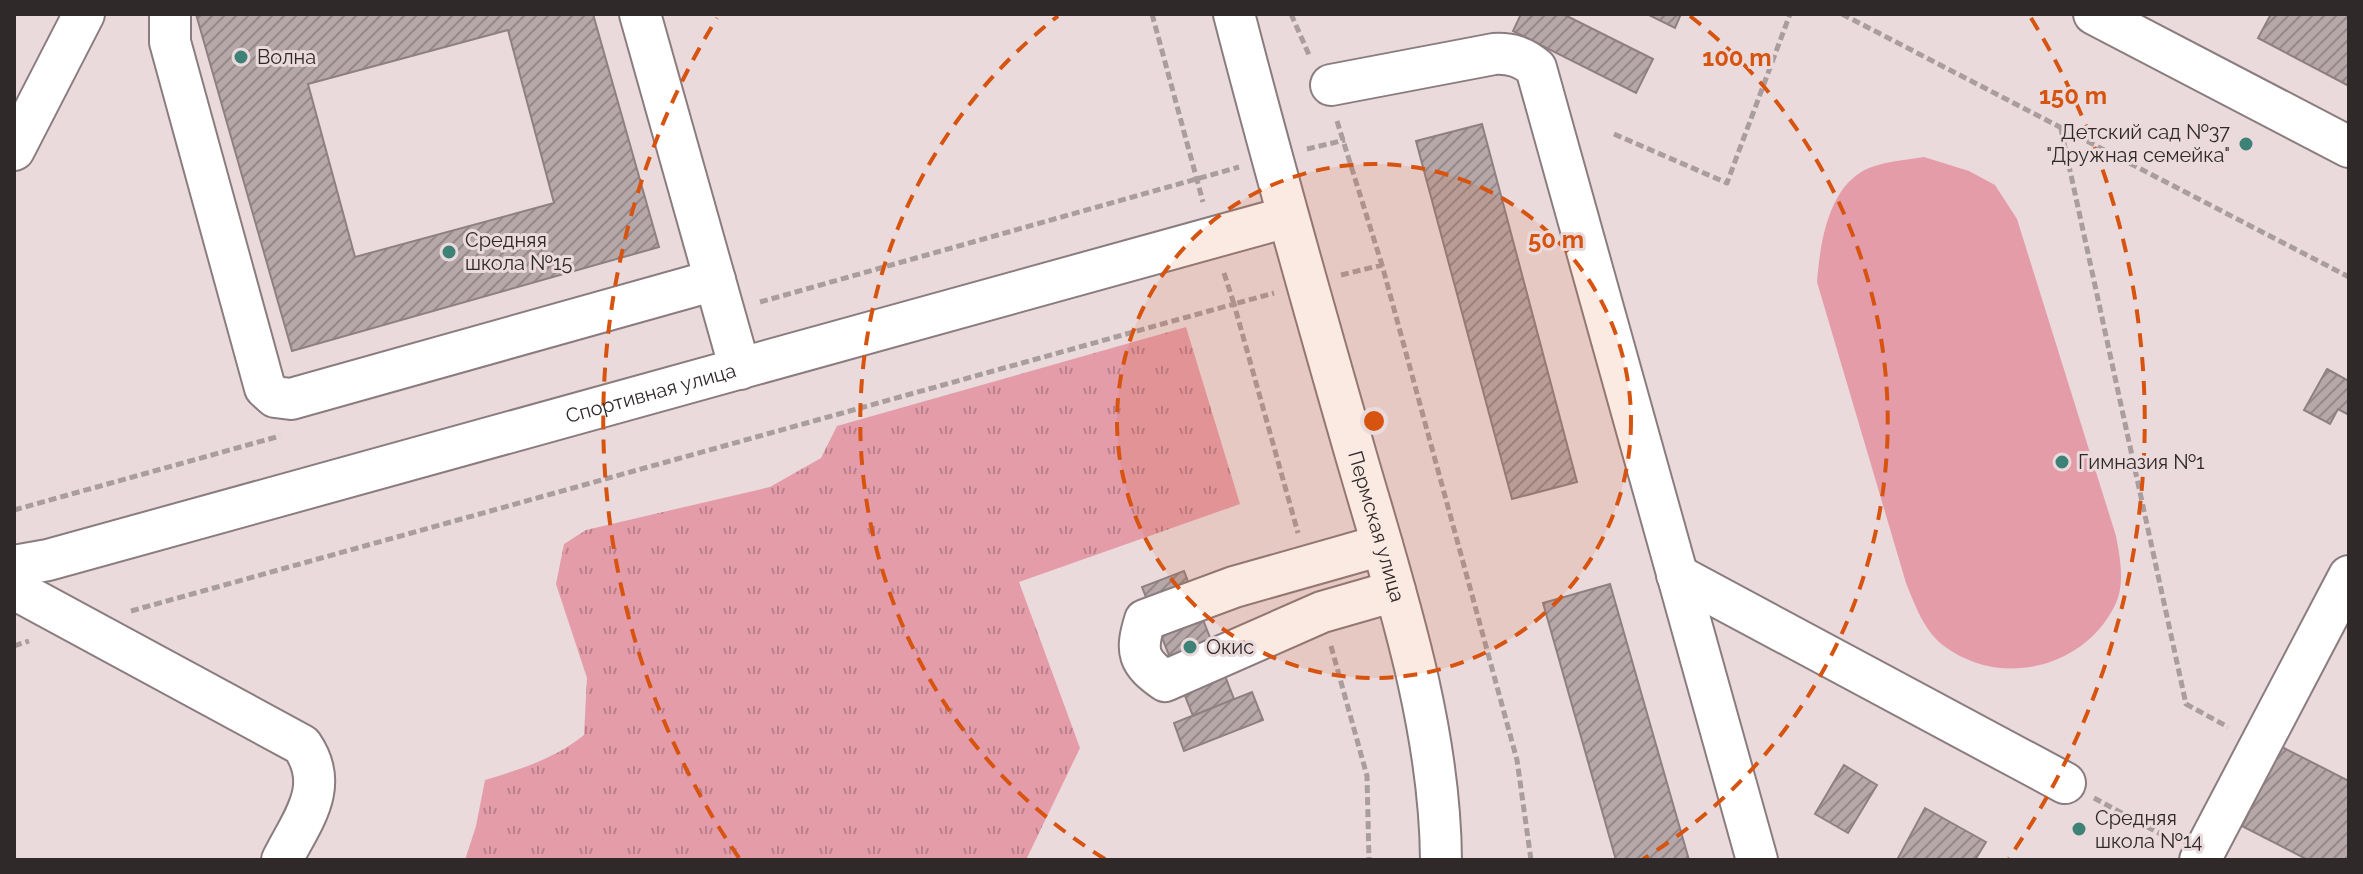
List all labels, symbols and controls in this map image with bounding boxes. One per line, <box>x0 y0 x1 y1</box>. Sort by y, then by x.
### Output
text: 100 m <box>1702 43 1772 72</box>
place label: Волна <box>257 45 316 69</box>
marker: Волна <box>232 48 250 66</box>
text: 150 m <box>2039 81 2107 110</box>
place label: Детский сад №37 "Дружная семейка" <box>2046 120 2230 167</box>
marker: Детский сад №37 "Дружная семейка" <box>2237 135 2255 153</box>
text: 50 m <box>1528 225 1584 254</box>
place label: Средняя школа №15 <box>465 228 572 275</box>
marker: Средняя школа №15 <box>440 243 458 261</box>
street label: Спортивная улица <box>563 358 739 428</box>
centre of rings <box>1360 407 1388 435</box>
street label: Пермская улица <box>1343 448 1410 605</box>
place label: Гимназия №1 <box>2078 450 2205 474</box>
marker: Гимназия №1 <box>2053 453 2071 471</box>
place label: Окис <box>1206 635 1254 659</box>
marker: Окис <box>1181 638 1199 656</box>
place label: Средняя школа №14 <box>2095 806 2202 853</box>
marker: Средняя школа №14 <box>2070 820 2088 838</box>

